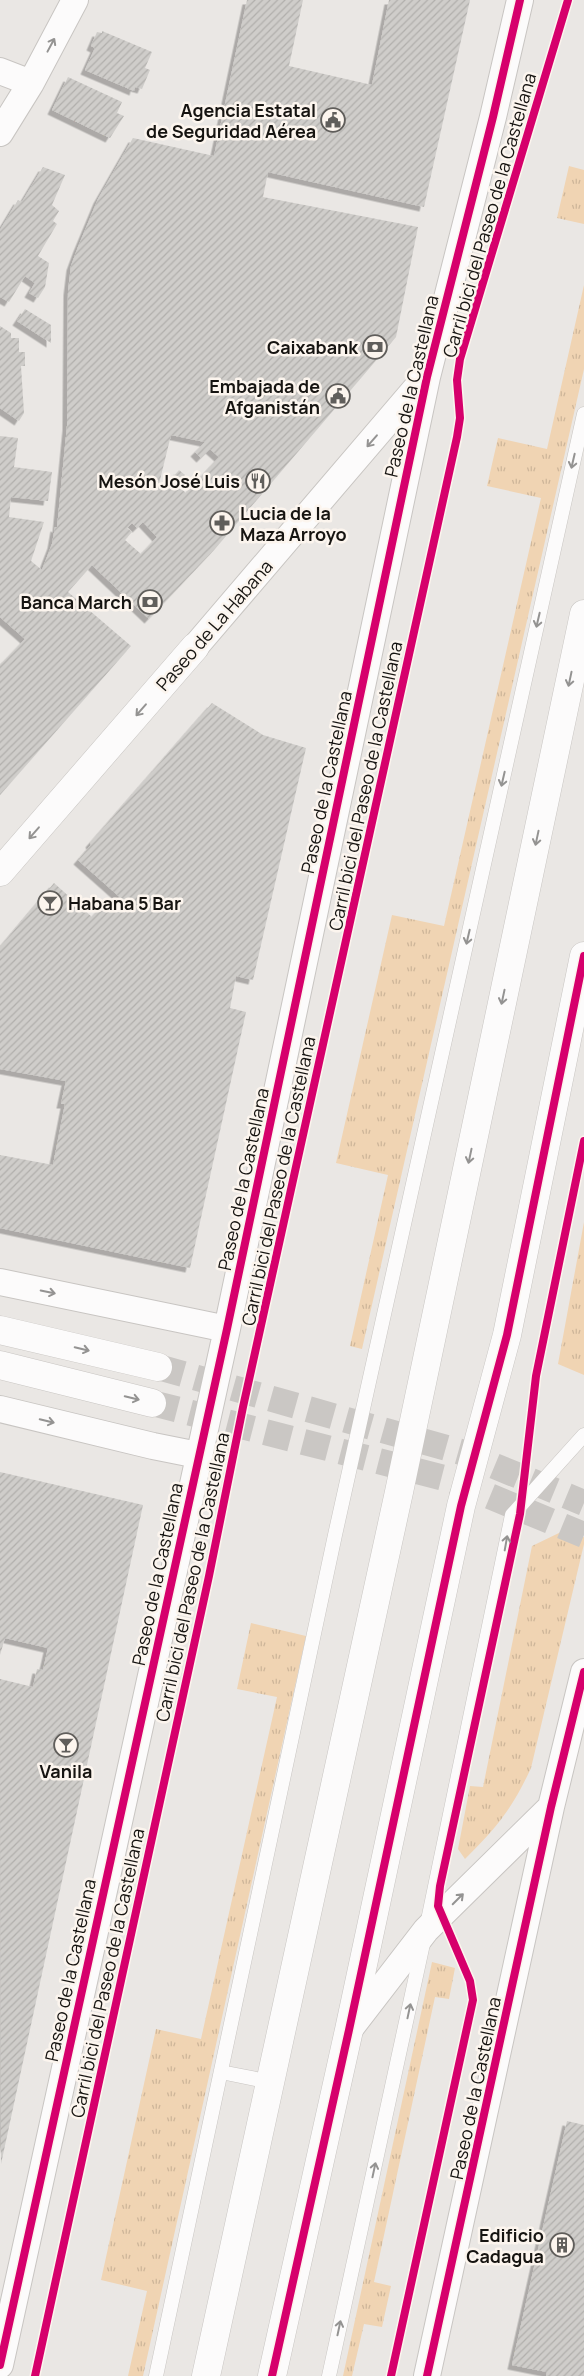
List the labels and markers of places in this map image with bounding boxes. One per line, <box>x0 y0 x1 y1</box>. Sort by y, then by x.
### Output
place label: Agencia Estatal de Seguridad Aérea <box>146 98 316 143</box>
public building icon: Agencia Estatal de Seguridad Aérea <box>320 107 346 133</box>
bank icon: Caixabank <box>362 334 388 360</box>
place label: Caixabank <box>267 335 359 359</box>
place label: Embajada de Afganistán <box>209 374 320 419</box>
public building icon: Embajada de Afganistán <box>325 383 351 409</box>
restaurant icon: Mesón José Luis <box>245 468 271 494</box>
place label: Mesón José Luis <box>98 469 240 493</box>
place label: Lucia de la Maza Arroyo <box>240 501 347 546</box>
pharmacy icon: Lucia de la Maza Arroyo <box>209 510 235 536</box>
bank icon: Banca March <box>137 589 163 615</box>
place label: Banca March <box>21 590 132 614</box>
bar icon: Habana 5 Bar <box>37 890 63 916</box>
place label: Habana 5 Bar <box>68 891 181 915</box>
bar icon: Vanila <box>53 1732 79 1758</box>
place label: Vanila <box>40 1759 92 1783</box>
place label: Edificio Cadagua <box>466 2223 544 2268</box>
building icon: Edificio Cadagua <box>549 2232 575 2258</box>

